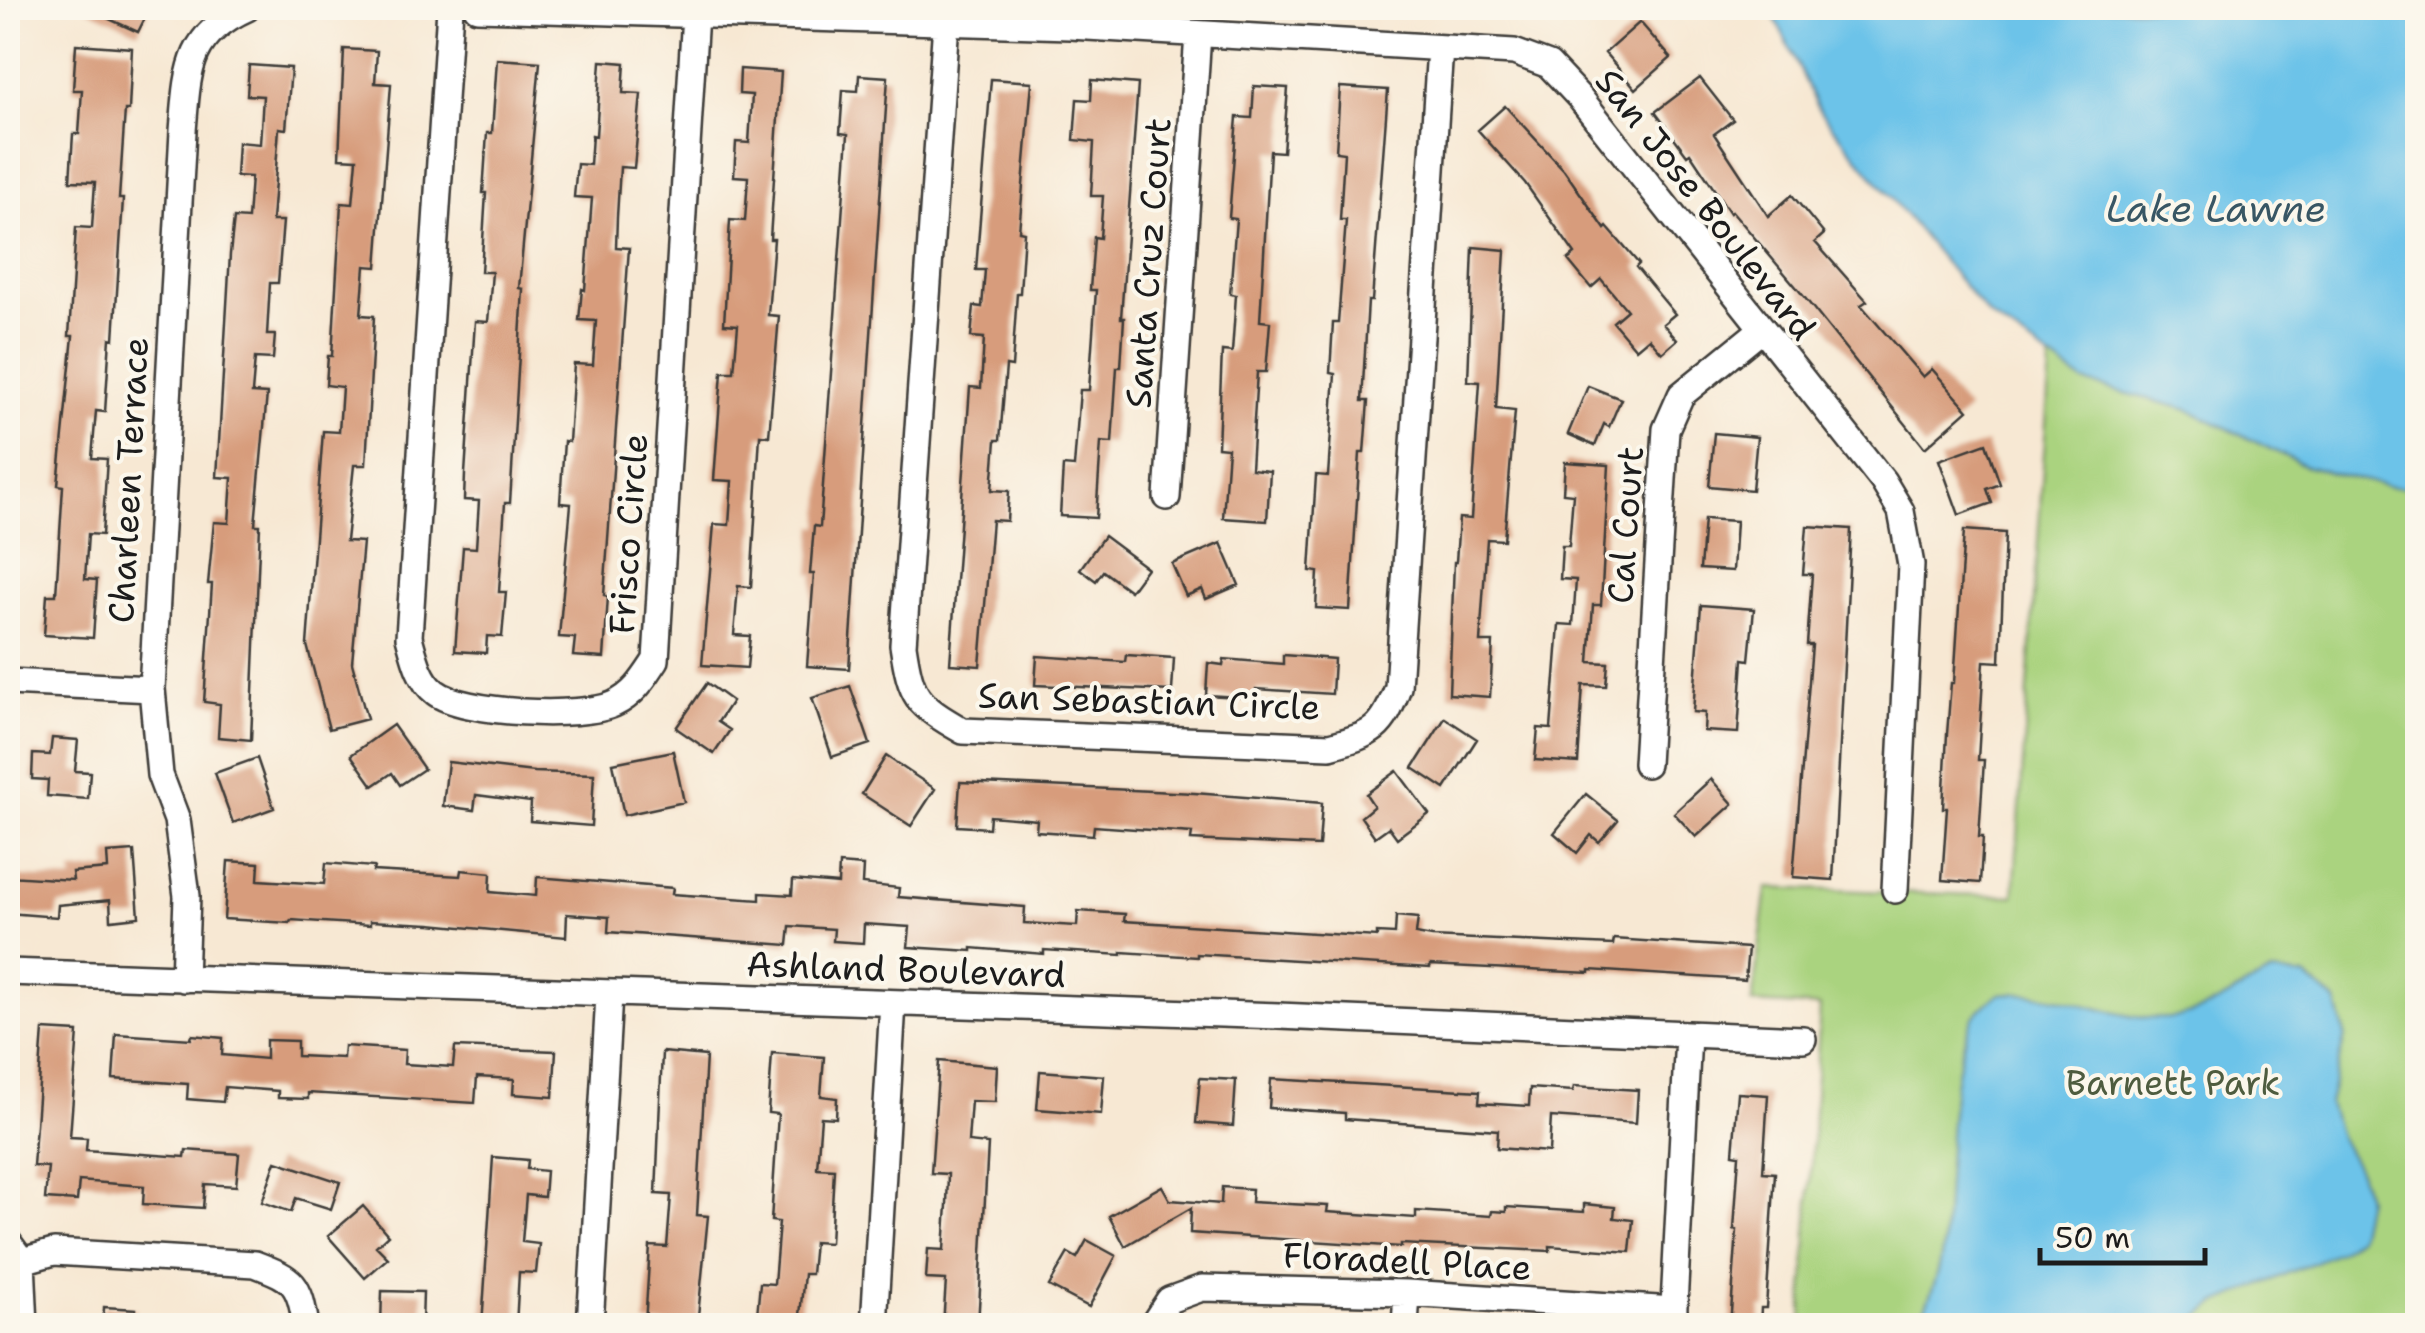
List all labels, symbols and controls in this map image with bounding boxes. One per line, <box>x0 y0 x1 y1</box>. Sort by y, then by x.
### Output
street label: San Jose Boulevard <box>1585 59 1827 349</box>
street label: Santa Cruz Court <box>1114 116 1182 410</box>
water label: Lake Lawne <box>2106 183 2326 234</box>
street label: Charleen Terrace <box>97 336 159 624</box>
street label: Frisco Circle <box>598 432 658 636</box>
street label: Cal Court <box>1596 445 1654 605</box>
street label: San Sebastian Circle <box>977 672 1321 730</box>
street label: Ashland Boulevard <box>746 940 1066 998</box>
park label: Barnett Park <box>2066 1059 2280 1106</box>
scale bar <box>2040 1203 2205 1265</box>
text: 50 m <box>2055 1217 2130 1258</box>
street label: Floradell Place <box>1281 1231 1533 1291</box>

